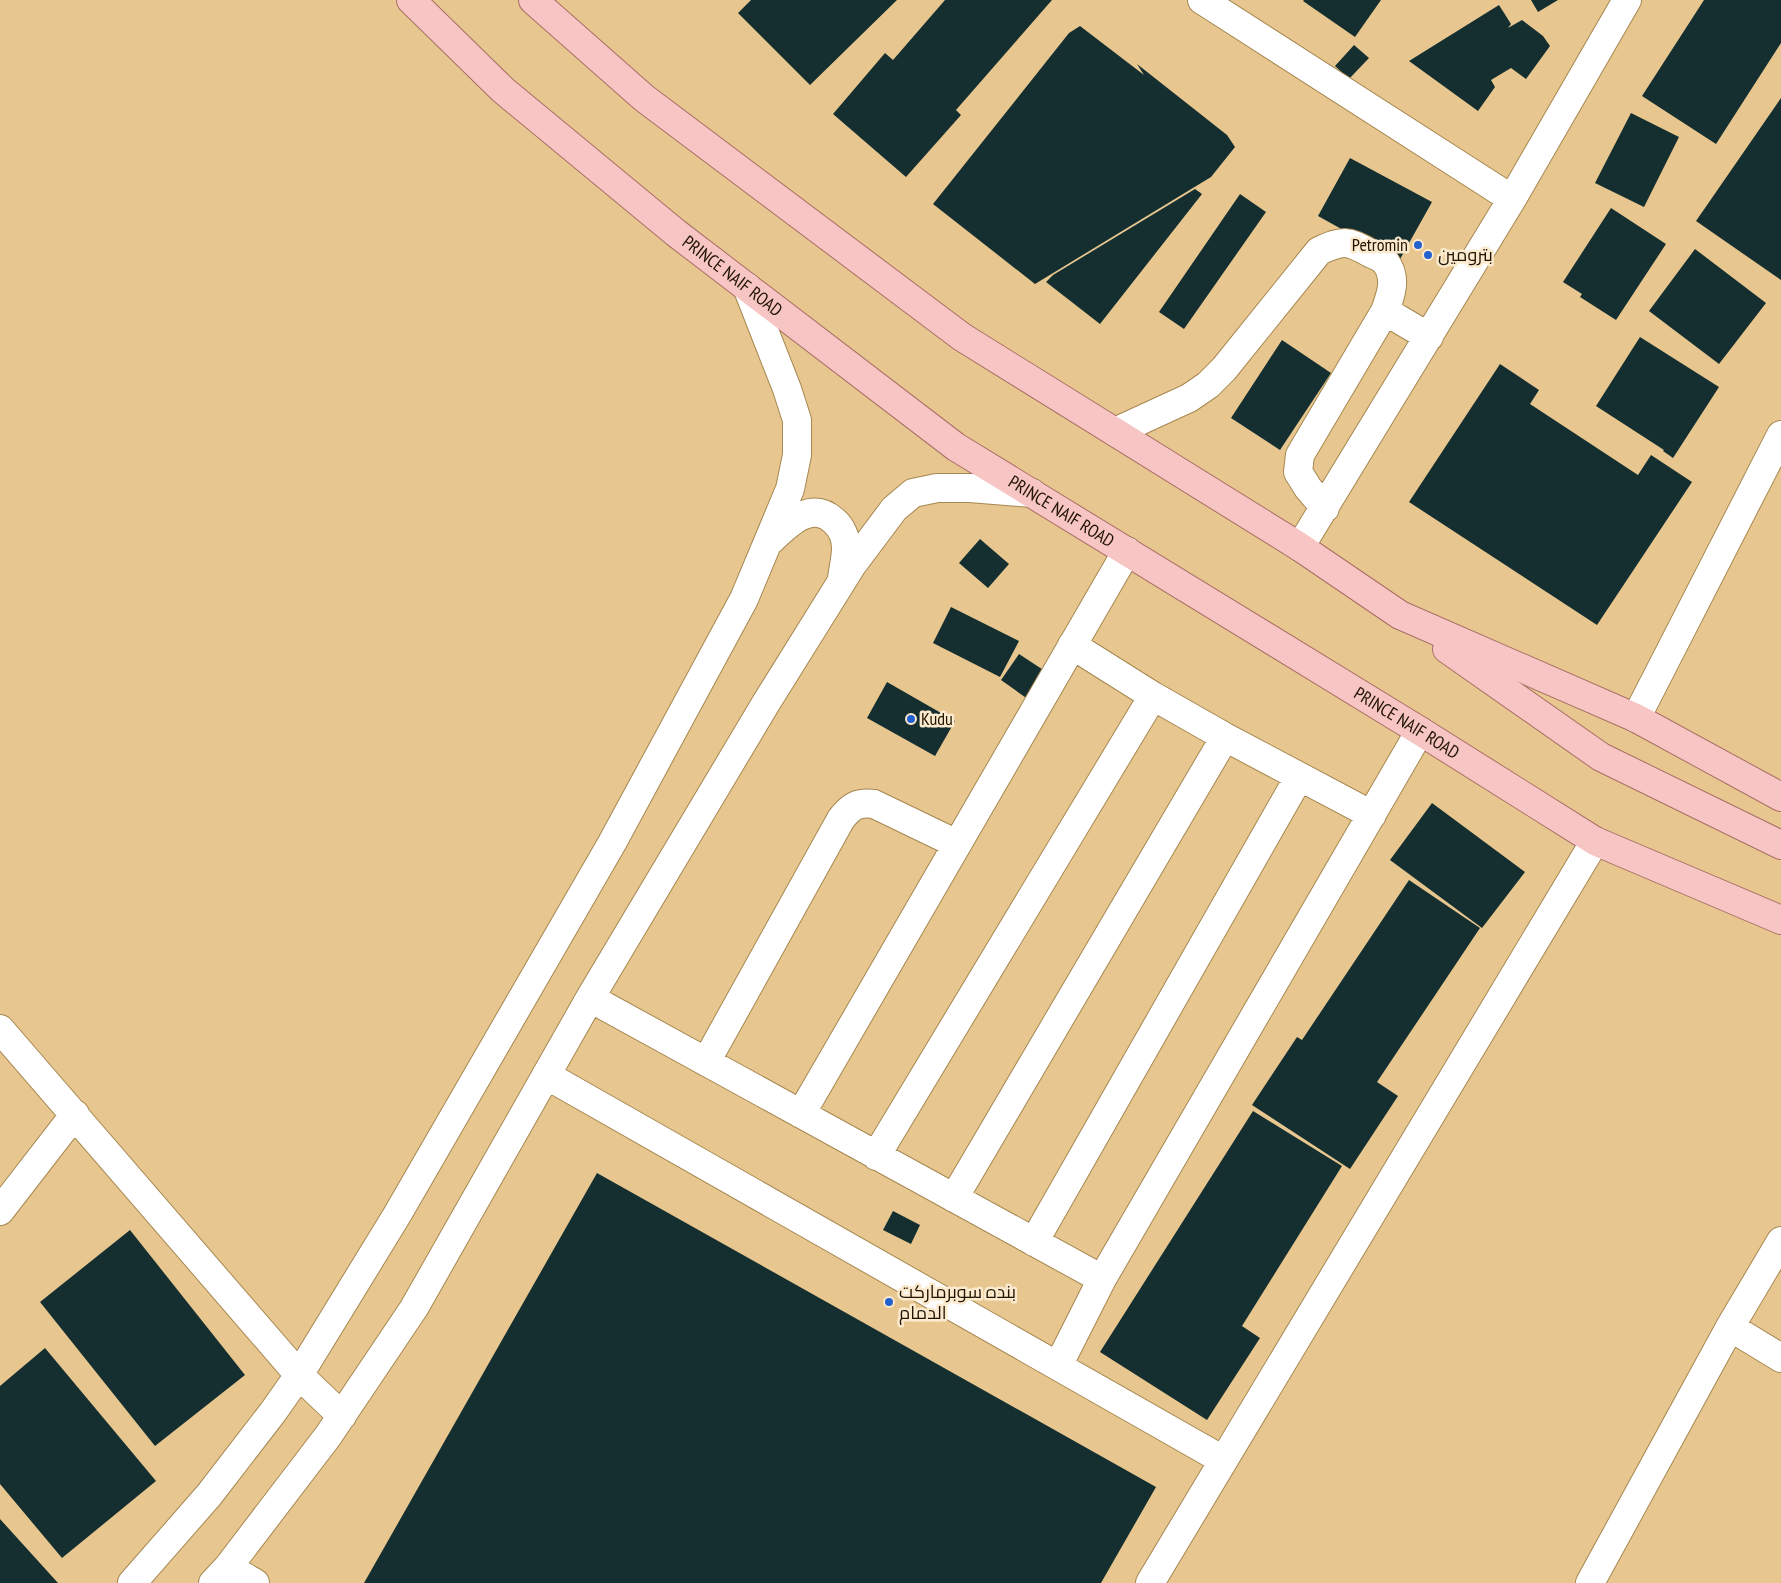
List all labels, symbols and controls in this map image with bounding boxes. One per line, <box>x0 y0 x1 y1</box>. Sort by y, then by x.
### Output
street label: PRINCE NAIF ROAD <box>678 230 787 321</box>
place label: Petromin <box>1352 233 1408 256</box>
marker: Petromin <box>1412 239 1424 251</box>
place label: بترومين <box>1438 243 1493 266</box>
marker: بترومين <box>1422 249 1434 261</box>
street label: PRINCE NAIF ROAD <box>1004 470 1119 552</box>
street label: PRINCE NAIF ROAD <box>1350 681 1464 764</box>
place label: Kudu <box>921 707 953 730</box>
marker: Kudu <box>905 713 917 725</box>
place label: بنده سوبرماركت الدمام <box>899 1280 1016 1325</box>
marker: بنده سوبرماركت الدمام <box>883 1296 895 1308</box>

